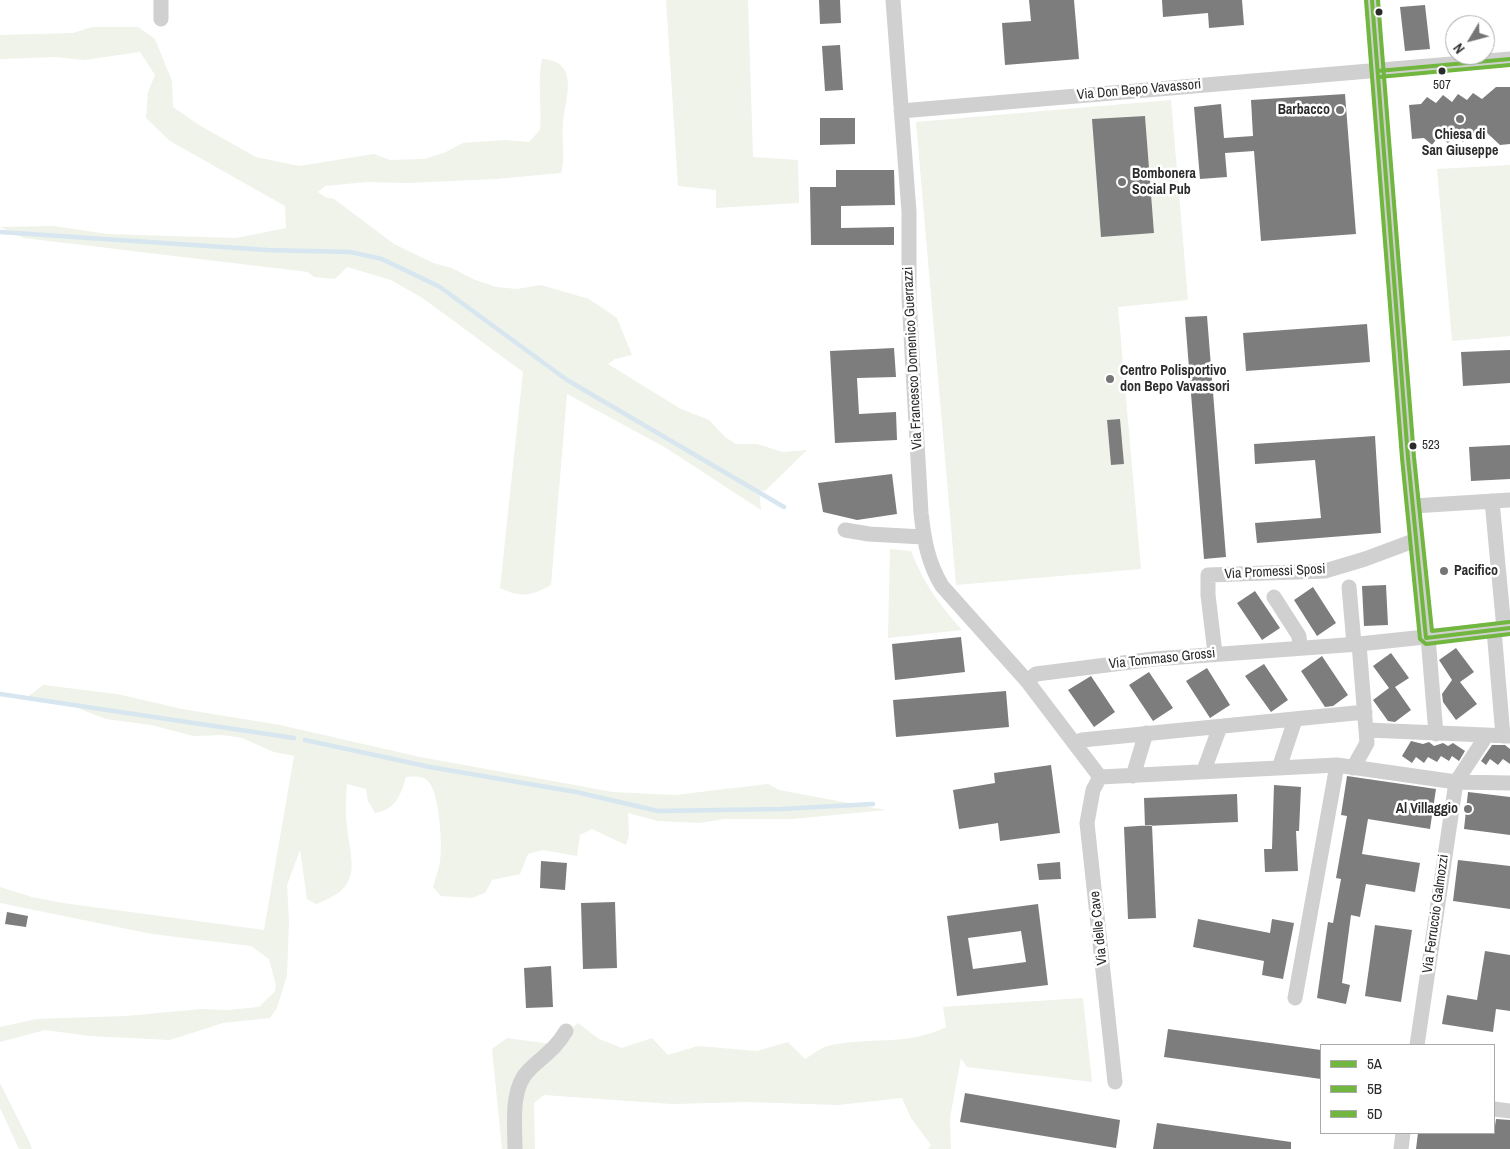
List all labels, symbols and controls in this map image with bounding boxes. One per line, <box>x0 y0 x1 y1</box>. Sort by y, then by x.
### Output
unlabelled marker <box>1374 7 1384 17</box>
north arrow <box>1445 15 1495 65</box>
text: N <box>1449 40 1469 57</box>
marker: 507 <box>1437 66 1447 76</box>
street label: Via Don Bepo Vavassori <box>1076 76 1202 104</box>
place label: 507 <box>1433 78 1451 94</box>
place label: Barbacco <box>1278 102 1330 118</box>
marker: Barbacco <box>1334 104 1346 116</box>
marker: Chiesa di San Giuseppe <box>1454 113 1466 125</box>
place label: Chiesa di San Giuseppe <box>1422 127 1498 160</box>
place label: Bombonera Social Pub <box>1132 166 1196 198</box>
marker: Bombonera Social Pub <box>1116 176 1128 188</box>
street label: Via Francesco Domenico Guerrazzi <box>900 266 926 450</box>
place label: Centro Polisportivo don Bepo Vavassori <box>1120 363 1230 396</box>
marker: Centro Polisportivo don Bepo Vavassori <box>1104 373 1116 385</box>
place label: 523 <box>1422 438 1440 454</box>
marker: 523 <box>1408 441 1418 451</box>
street label: Via Promessi Sposi <box>1224 561 1326 583</box>
place label: Pacifico <box>1454 563 1498 579</box>
marker: Pacifico <box>1438 565 1450 577</box>
street label: Via Tommaso Grossi <box>1108 645 1216 673</box>
place label: Al Villaggio <box>1396 801 1458 817</box>
marker: Al Villaggio <box>1462 803 1474 815</box>
street label: Via Ferruccio Galmozzi <box>1419 854 1453 974</box>
street label: Via delle Cave <box>1087 890 1111 966</box>
legend <box>1320 1044 1495 1134</box>
text: 5A <box>1367 1053 1382 1074</box>
text: 5B <box>1367 1078 1382 1099</box>
text: 5D <box>1367 1103 1383 1124</box>

